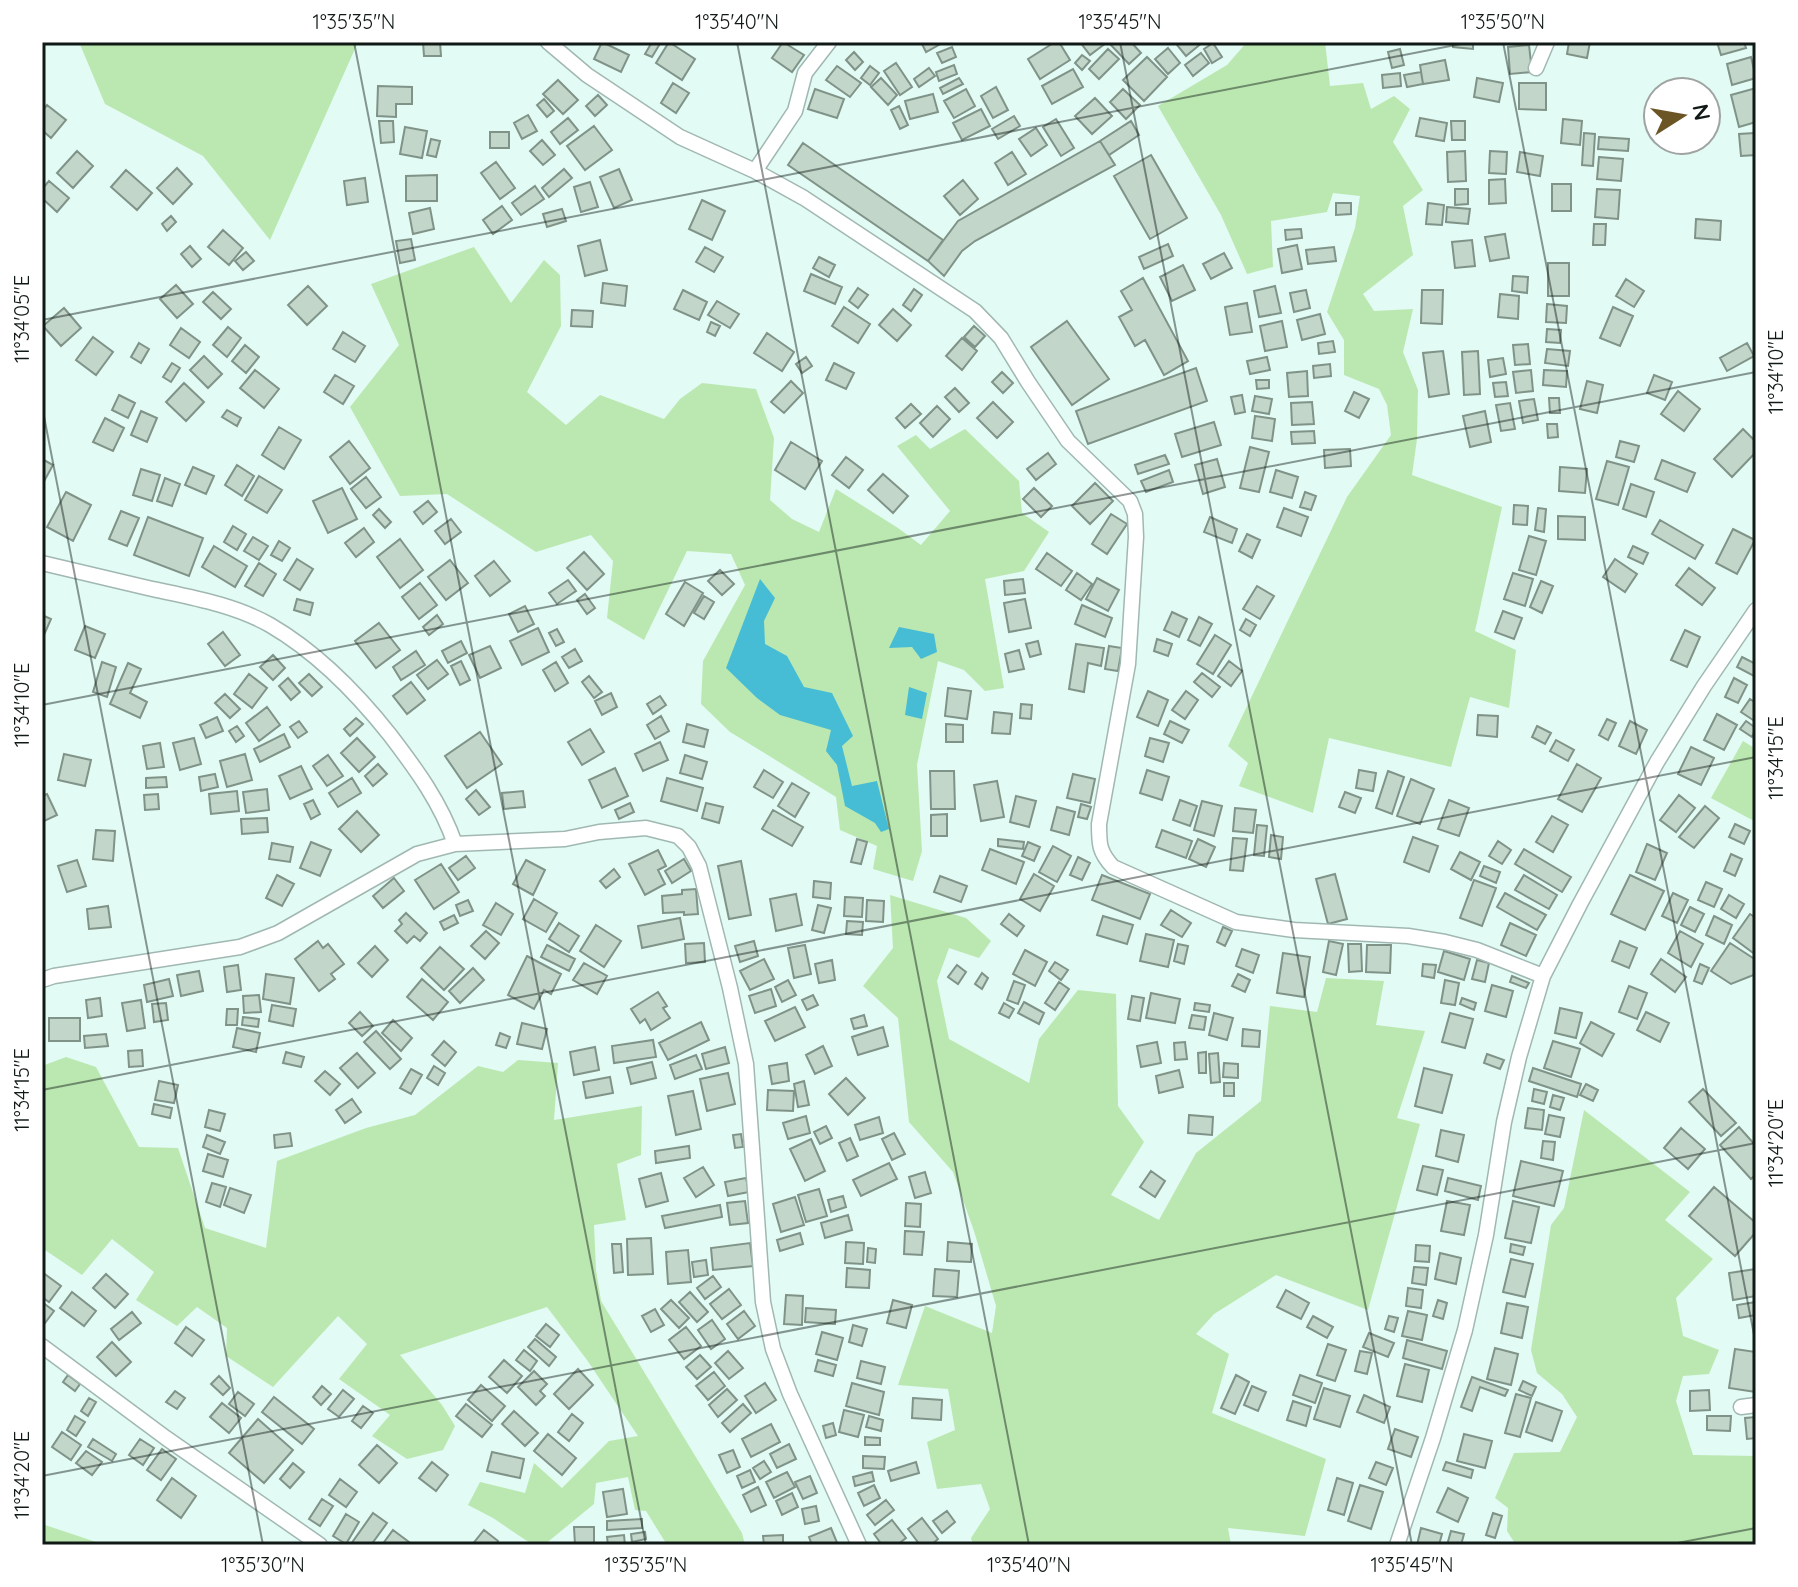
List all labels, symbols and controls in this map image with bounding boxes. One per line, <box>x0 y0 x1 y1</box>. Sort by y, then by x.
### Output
text: 1°35'35"N <box>313 9 395 34</box>
text: 1°35'40"N <box>695 9 779 34</box>
text: 1°35'45"N <box>1078 9 1162 34</box>
text: 1°35'50"N <box>1461 9 1545 34</box>
north arrow <box>1642 76 1722 156</box>
text: N <box>1686 102 1717 123</box>
text: 11°34'05"E <box>9 275 34 363</box>
text: 11°34'10"E <box>1763 330 1788 414</box>
text: 11°34'10"E <box>9 663 34 747</box>
text: 11°34'15"E <box>1763 716 1788 800</box>
text: 11°34'15"E <box>9 1048 34 1132</box>
text: 11°34'20"E <box>1763 1099 1788 1187</box>
text: 11°34'20"E <box>9 1431 34 1519</box>
text: 1°35'30"N <box>221 1552 305 1577</box>
text: 1°35'35"N <box>605 1552 687 1577</box>
text: 1°35'40"N <box>987 1552 1071 1577</box>
text: 1°35'45"N <box>1370 1552 1454 1577</box>

